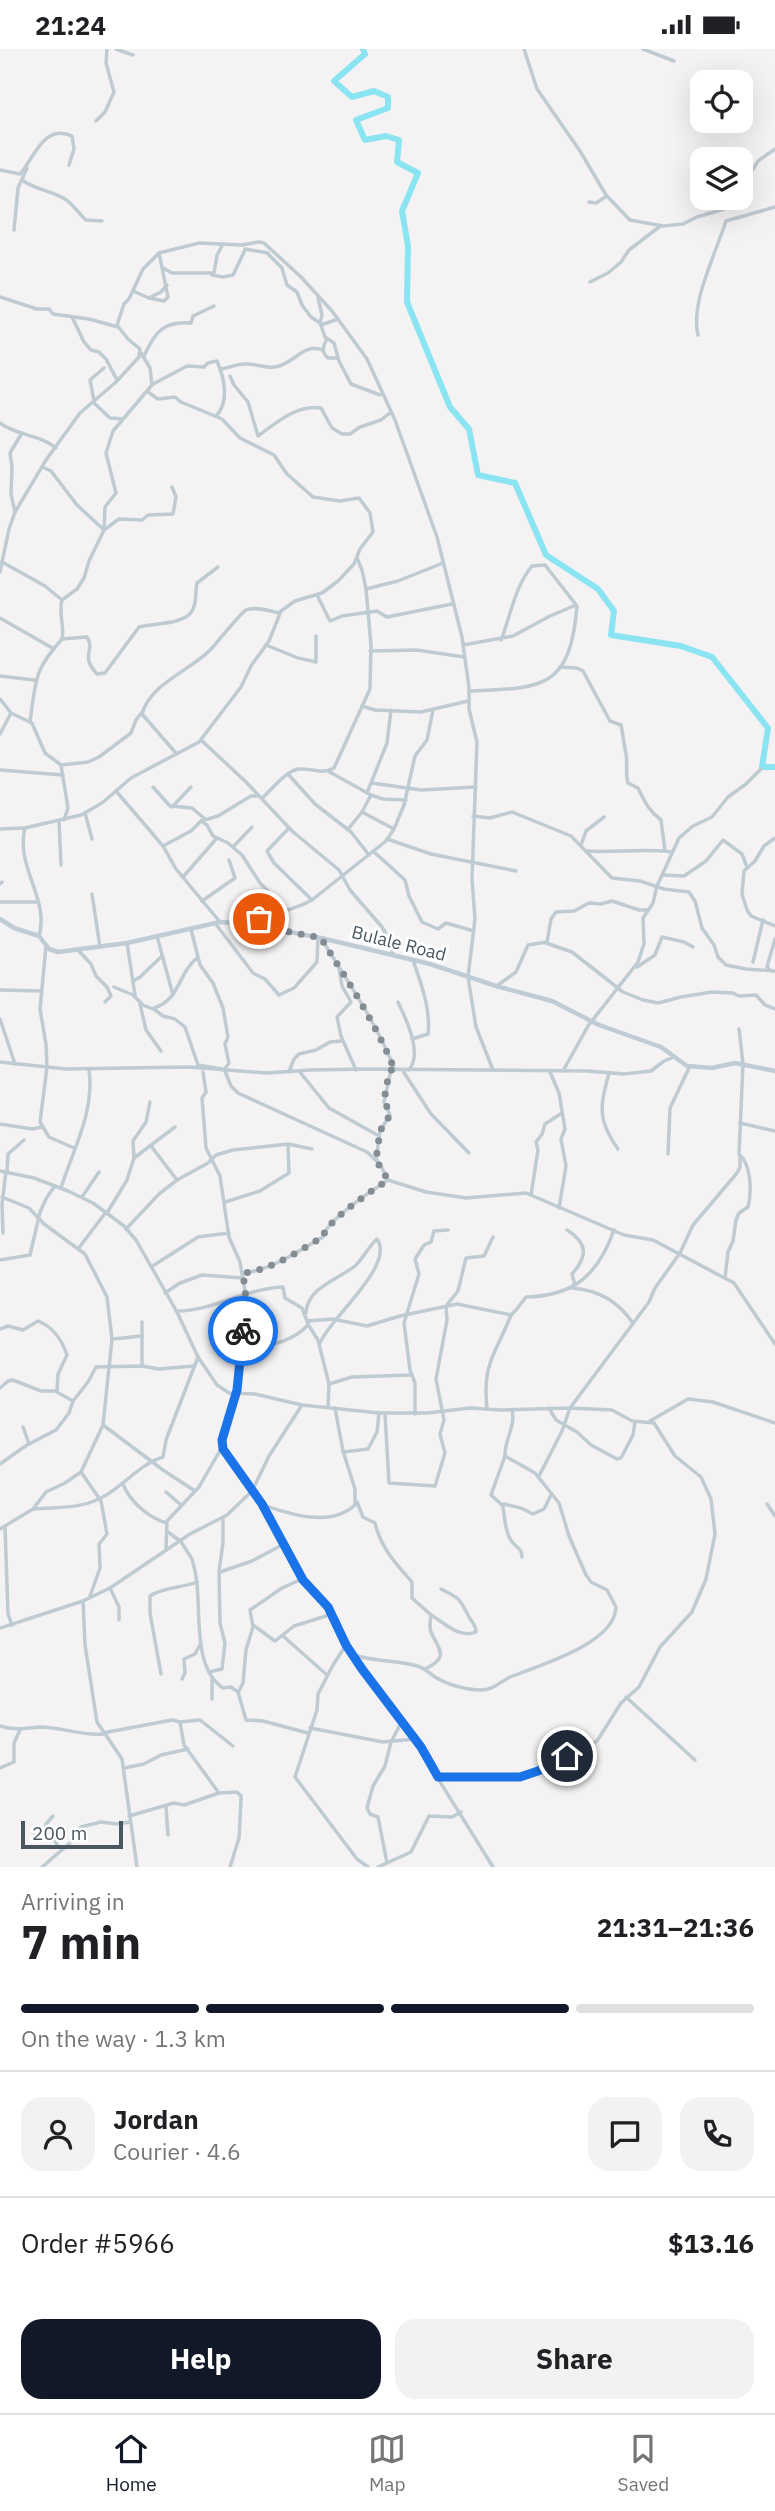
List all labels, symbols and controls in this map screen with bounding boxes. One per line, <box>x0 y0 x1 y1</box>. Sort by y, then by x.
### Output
text: 21:24 <box>35 8 106 42</box>
map controls <box>690 70 753 210</box>
button: locate <box>690 70 753 133</box>
button: layers <box>690 147 753 210</box>
pin <box>229 889 289 949</box>
icon: bag <box>240 900 278 938</box>
street label: Bulale Road <box>349 920 449 966</box>
courier <box>208 1296 278 1366</box>
icon: bike <box>224 1312 262 1350</box>
pin <box>537 1726 597 1786</box>
icon: home <box>548 1737 586 1775</box>
scale bar <box>21 1818 122 1850</box>
text: 200 m <box>32 1821 87 1845</box>
text: Arriving in <box>21 1886 125 1916</box>
text: 21:31–21:36 <box>597 1910 754 1944</box>
text: 7 min <box>21 1912 141 1972</box>
text: On the way · 1.3 km <box>21 2023 226 2053</box>
button: person <box>21 2097 95 2171</box>
button: chat <box>588 2097 662 2171</box>
button: phone <box>680 2097 754 2171</box>
text: Jordan <box>113 2102 199 2136</box>
text: Courier · 4.6 <box>113 2136 241 2166</box>
text: Order #5966 <box>21 2226 175 2260</box>
text: $13.16 <box>668 2226 754 2260</box>
button: Help <box>21 2319 381 2399</box>
button: Share <box>395 2319 754 2399</box>
tab: Home <box>106 2430 157 2496</box>
tab: Map <box>368 2430 406 2496</box>
tab: Saved <box>618 2430 669 2496</box>

